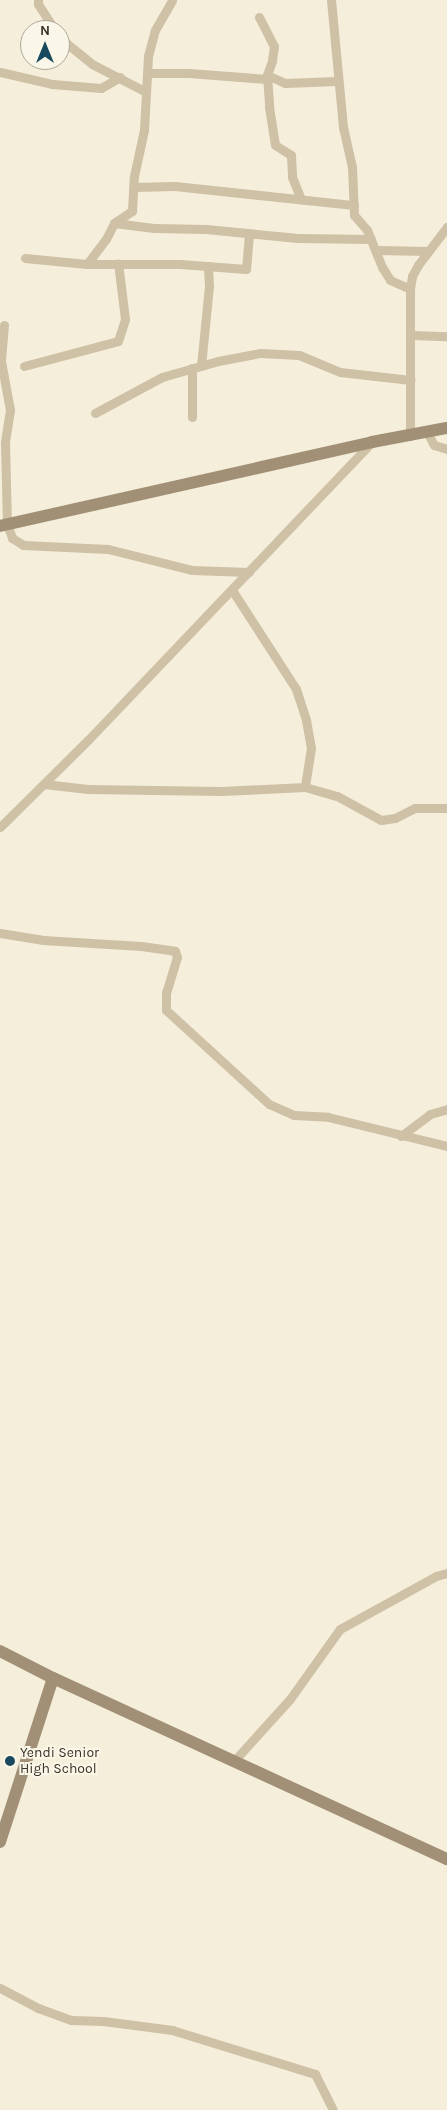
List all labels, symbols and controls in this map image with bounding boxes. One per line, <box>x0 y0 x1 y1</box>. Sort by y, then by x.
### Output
north arrow <box>20 20 70 70</box>
text: N <box>40 22 50 39</box>
place label: Yendi Senior High School <box>20 1745 99 1778</box>
marker: Yendi Senior High School <box>4 1755 16 1767</box>

